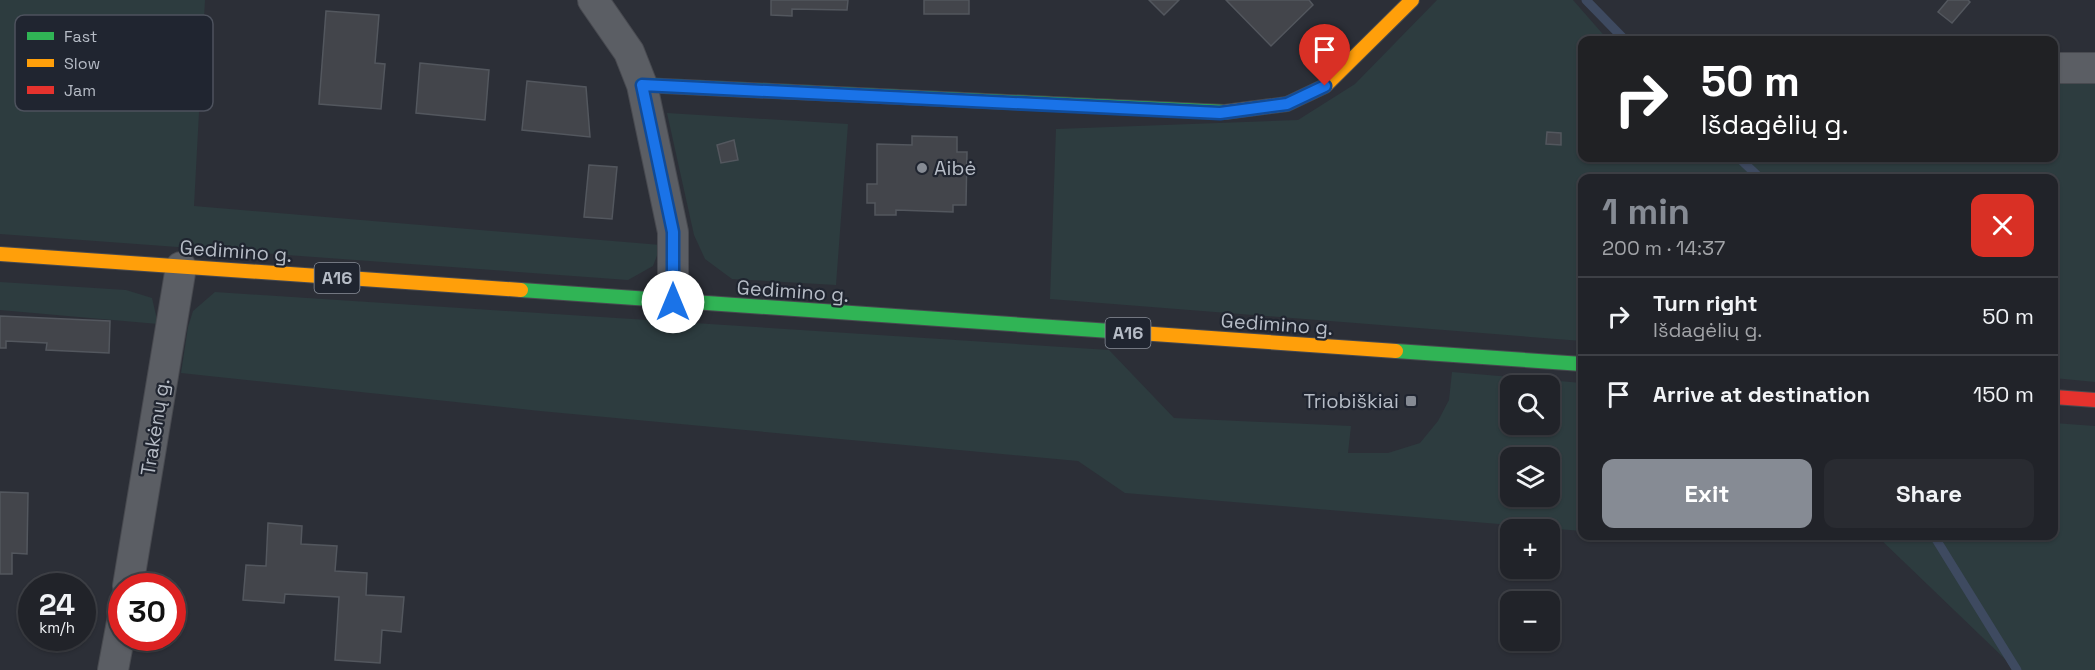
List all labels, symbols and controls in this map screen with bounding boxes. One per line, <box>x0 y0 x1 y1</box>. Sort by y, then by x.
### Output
legend <box>15 15 213 111</box>
pin <box>1299 24 1350 86</box>
text: Fast <box>64 26 97 47</box>
icon: arrive <box>1308 33 1341 66</box>
text: Slow <box>64 53 100 74</box>
text: 50 m <box>1701 55 1800 108</box>
icon: right <box>1602 60 1680 138</box>
text: Jam <box>64 80 96 101</box>
text: Išdagėlių g. <box>1701 107 1849 142</box>
place label: Aibė <box>934 155 976 181</box>
marker: Aibė <box>915 161 929 175</box>
text: 1 min <box>1602 189 1690 235</box>
button: close <box>1971 194 2034 257</box>
street label: Gedimino g. <box>179 234 293 268</box>
text: 200 m · 14:37 <box>1602 235 1725 261</box>
road number: A16 <box>314 263 360 293</box>
position arrow <box>641 270 705 334</box>
street label: Gedimino g. <box>736 274 850 308</box>
text: Turn right <box>1653 289 1758 317</box>
icon: right <box>1602 300 1635 333</box>
text: 50 m <box>1982 302 2034 330</box>
street label: Gedimino g. <box>1220 307 1334 341</box>
text: Išdagėlių g. <box>1653 317 1762 343</box>
road number: A16 <box>1106 318 1150 348</box>
map controls <box>1500 375 1560 651</box>
button: search <box>1500 375 1560 435</box>
street label: Trakėnų g. <box>134 376 176 478</box>
icon: arrive <box>1602 378 1635 411</box>
text: Arrive at destination <box>1653 380 1870 408</box>
text: 150 m <box>1973 380 2034 408</box>
place label: Triobiškiai <box>1304 388 1399 414</box>
marker: Triobiškiai <box>1404 394 1418 408</box>
button: layers <box>1500 447 1560 507</box>
button: Exit <box>1602 459 1812 528</box>
button: Share <box>1824 459 2034 528</box>
button: + <box>1500 519 1560 579</box>
speed limit sign: 30 <box>108 573 186 651</box>
text: 24 <box>39 585 75 624</box>
button: − <box>1500 591 1560 651</box>
text: km/h <box>39 618 75 637</box>

